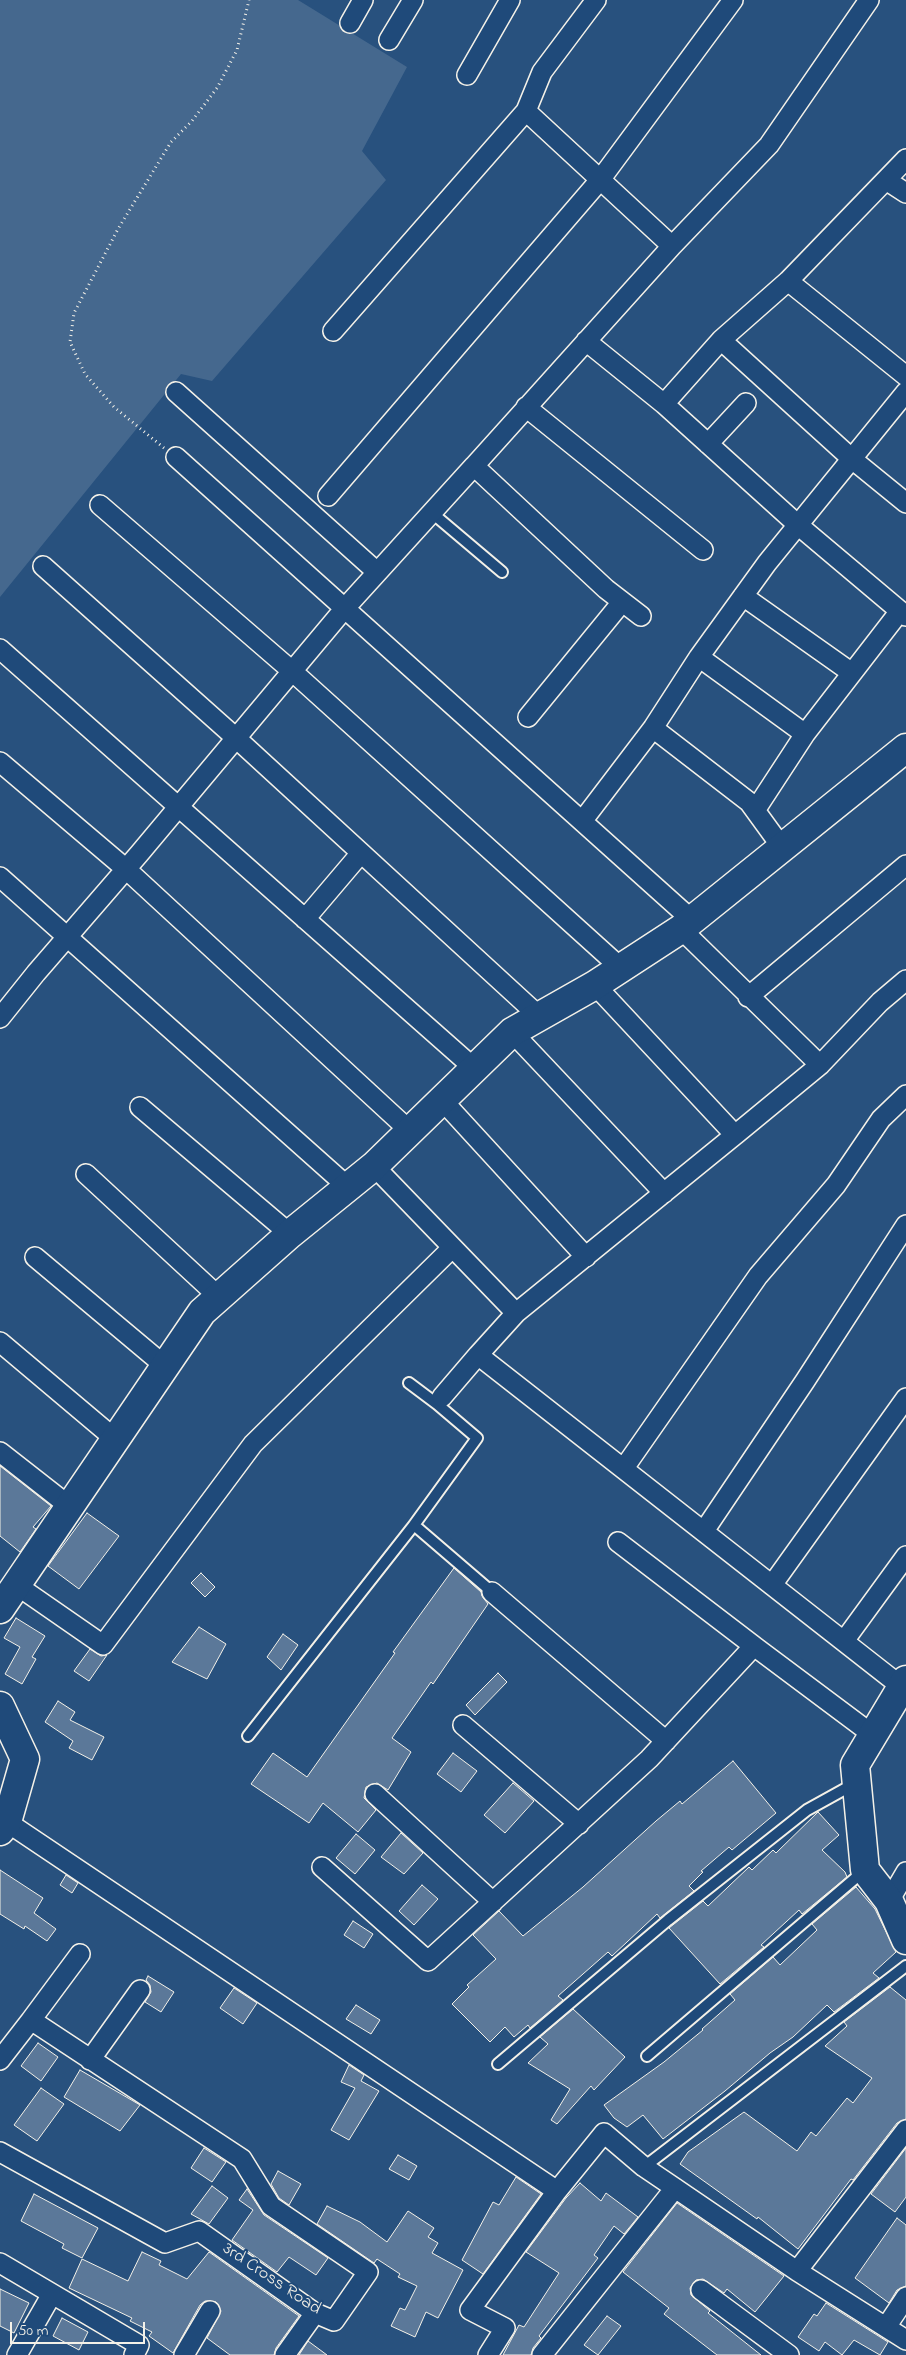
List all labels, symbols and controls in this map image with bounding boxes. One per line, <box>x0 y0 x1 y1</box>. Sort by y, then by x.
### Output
street label: 3rd Cross Road <box>218 2239 324 2321</box>
scale bar <box>12 2312 148 2344</box>
text: 50 m <box>18 2320 48 2342</box>

